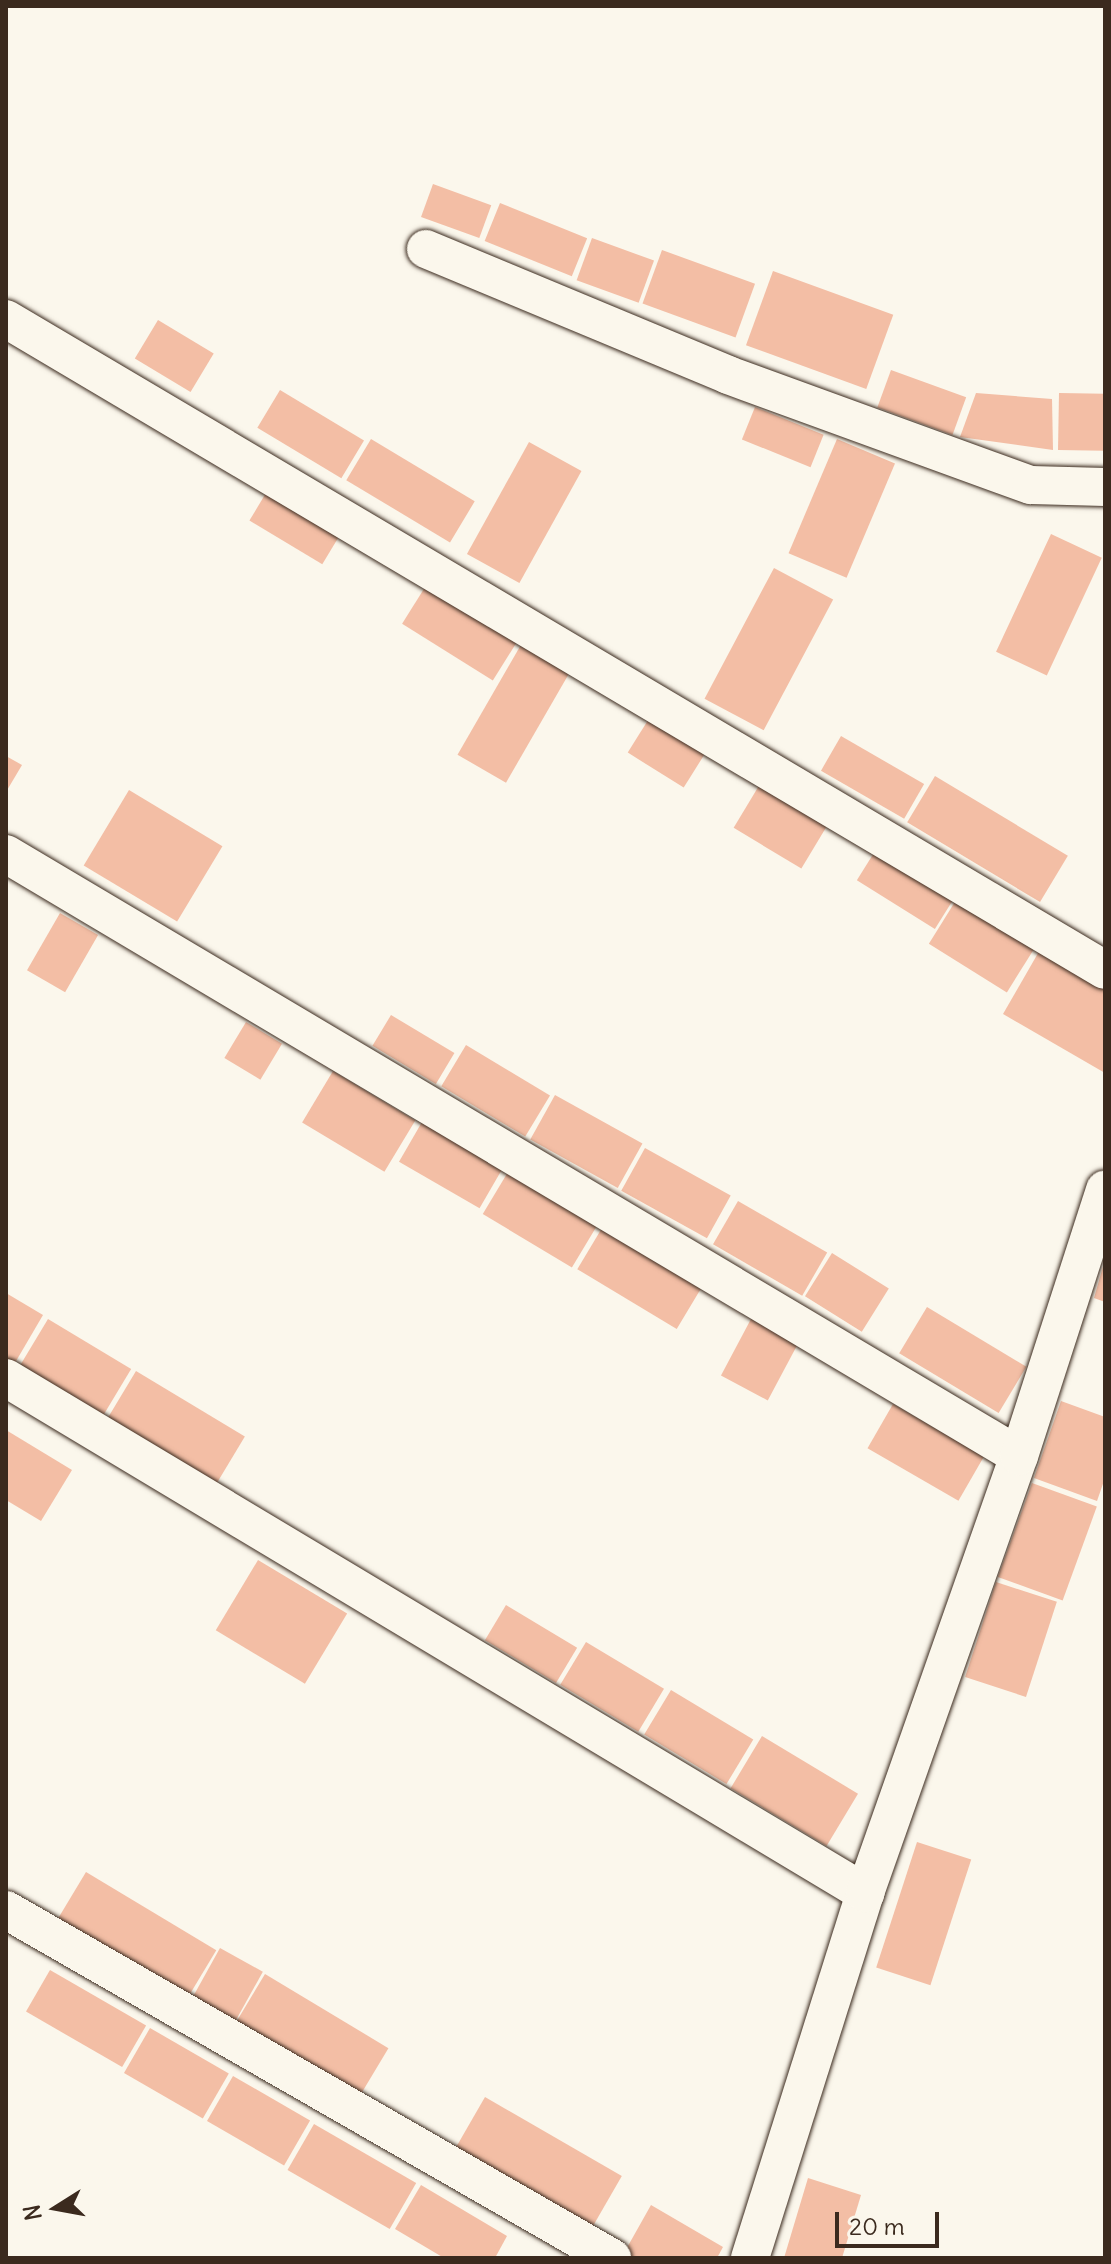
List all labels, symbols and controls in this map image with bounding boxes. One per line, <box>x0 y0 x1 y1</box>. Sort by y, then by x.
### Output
north arrow <box>16 2168 96 2248</box>
scale bar <box>839 2196 943 2246</box>
text: N <box>17 2202 48 2223</box>
text: 20 m <box>849 2211 905 2241</box>

